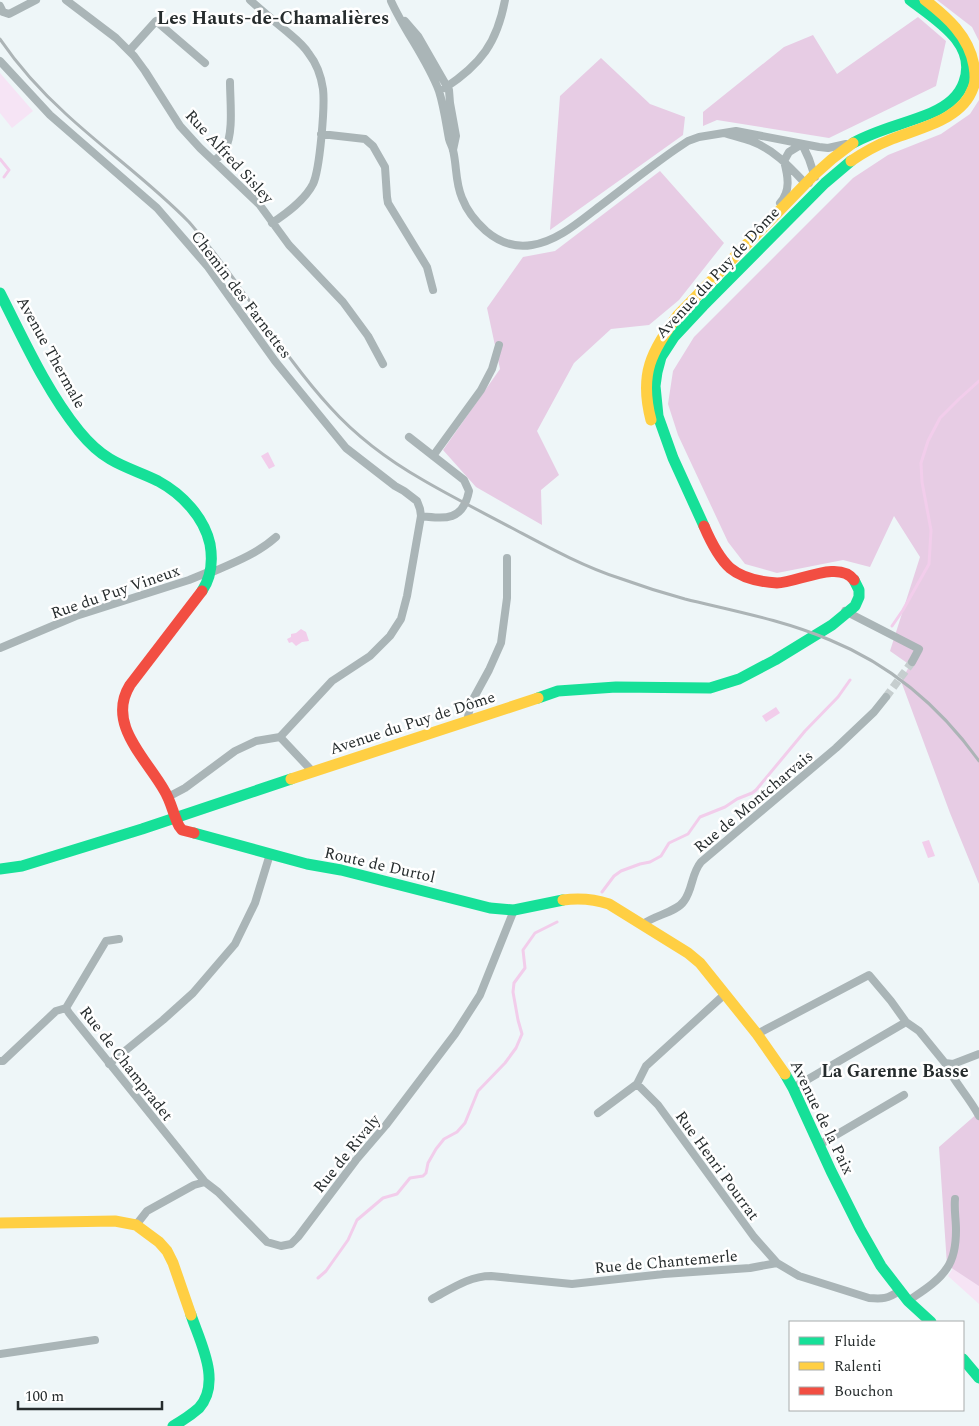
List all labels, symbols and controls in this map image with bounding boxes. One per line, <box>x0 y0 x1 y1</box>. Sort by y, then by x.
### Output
district label: Les Hauts-de-Chamalières <box>157 4 389 33</box>
street label: Rue Alfred Sisley <box>179 104 280 210</box>
street label: Avenue du Puy de Dôme <box>650 201 785 344</box>
street label: Chemin des Farnettes <box>185 225 297 364</box>
street label: Avenue Thermale <box>10 292 92 413</box>
street label: Rue du Puy Vineux <box>48 559 183 625</box>
street label: Avenue du Puy de Dôme <box>326 685 498 761</box>
street label: Rue de Montcharvais <box>689 745 819 859</box>
street label: Route de Durtol <box>322 841 438 889</box>
street label: Rue de Champradet <box>74 1001 179 1126</box>
street label: Avenue de la Paix <box>784 1056 860 1179</box>
district label: La Garenne Basse <box>821 1058 969 1085</box>
street label: Rue Henri Pourrat <box>669 1106 765 1226</box>
street label: Rue de Rivaly <box>307 1108 387 1198</box>
street label: Rue de Chantemerle <box>593 1244 739 1280</box>
legend <box>789 1321 964 1411</box>
text: Fluide <box>834 1330 876 1353</box>
text: Ralenti <box>834 1355 882 1378</box>
scale bar <box>18 1378 161 1410</box>
text: Bouchon <box>834 1380 894 1403</box>
text: 100 m <box>25 1385 64 1408</box>

